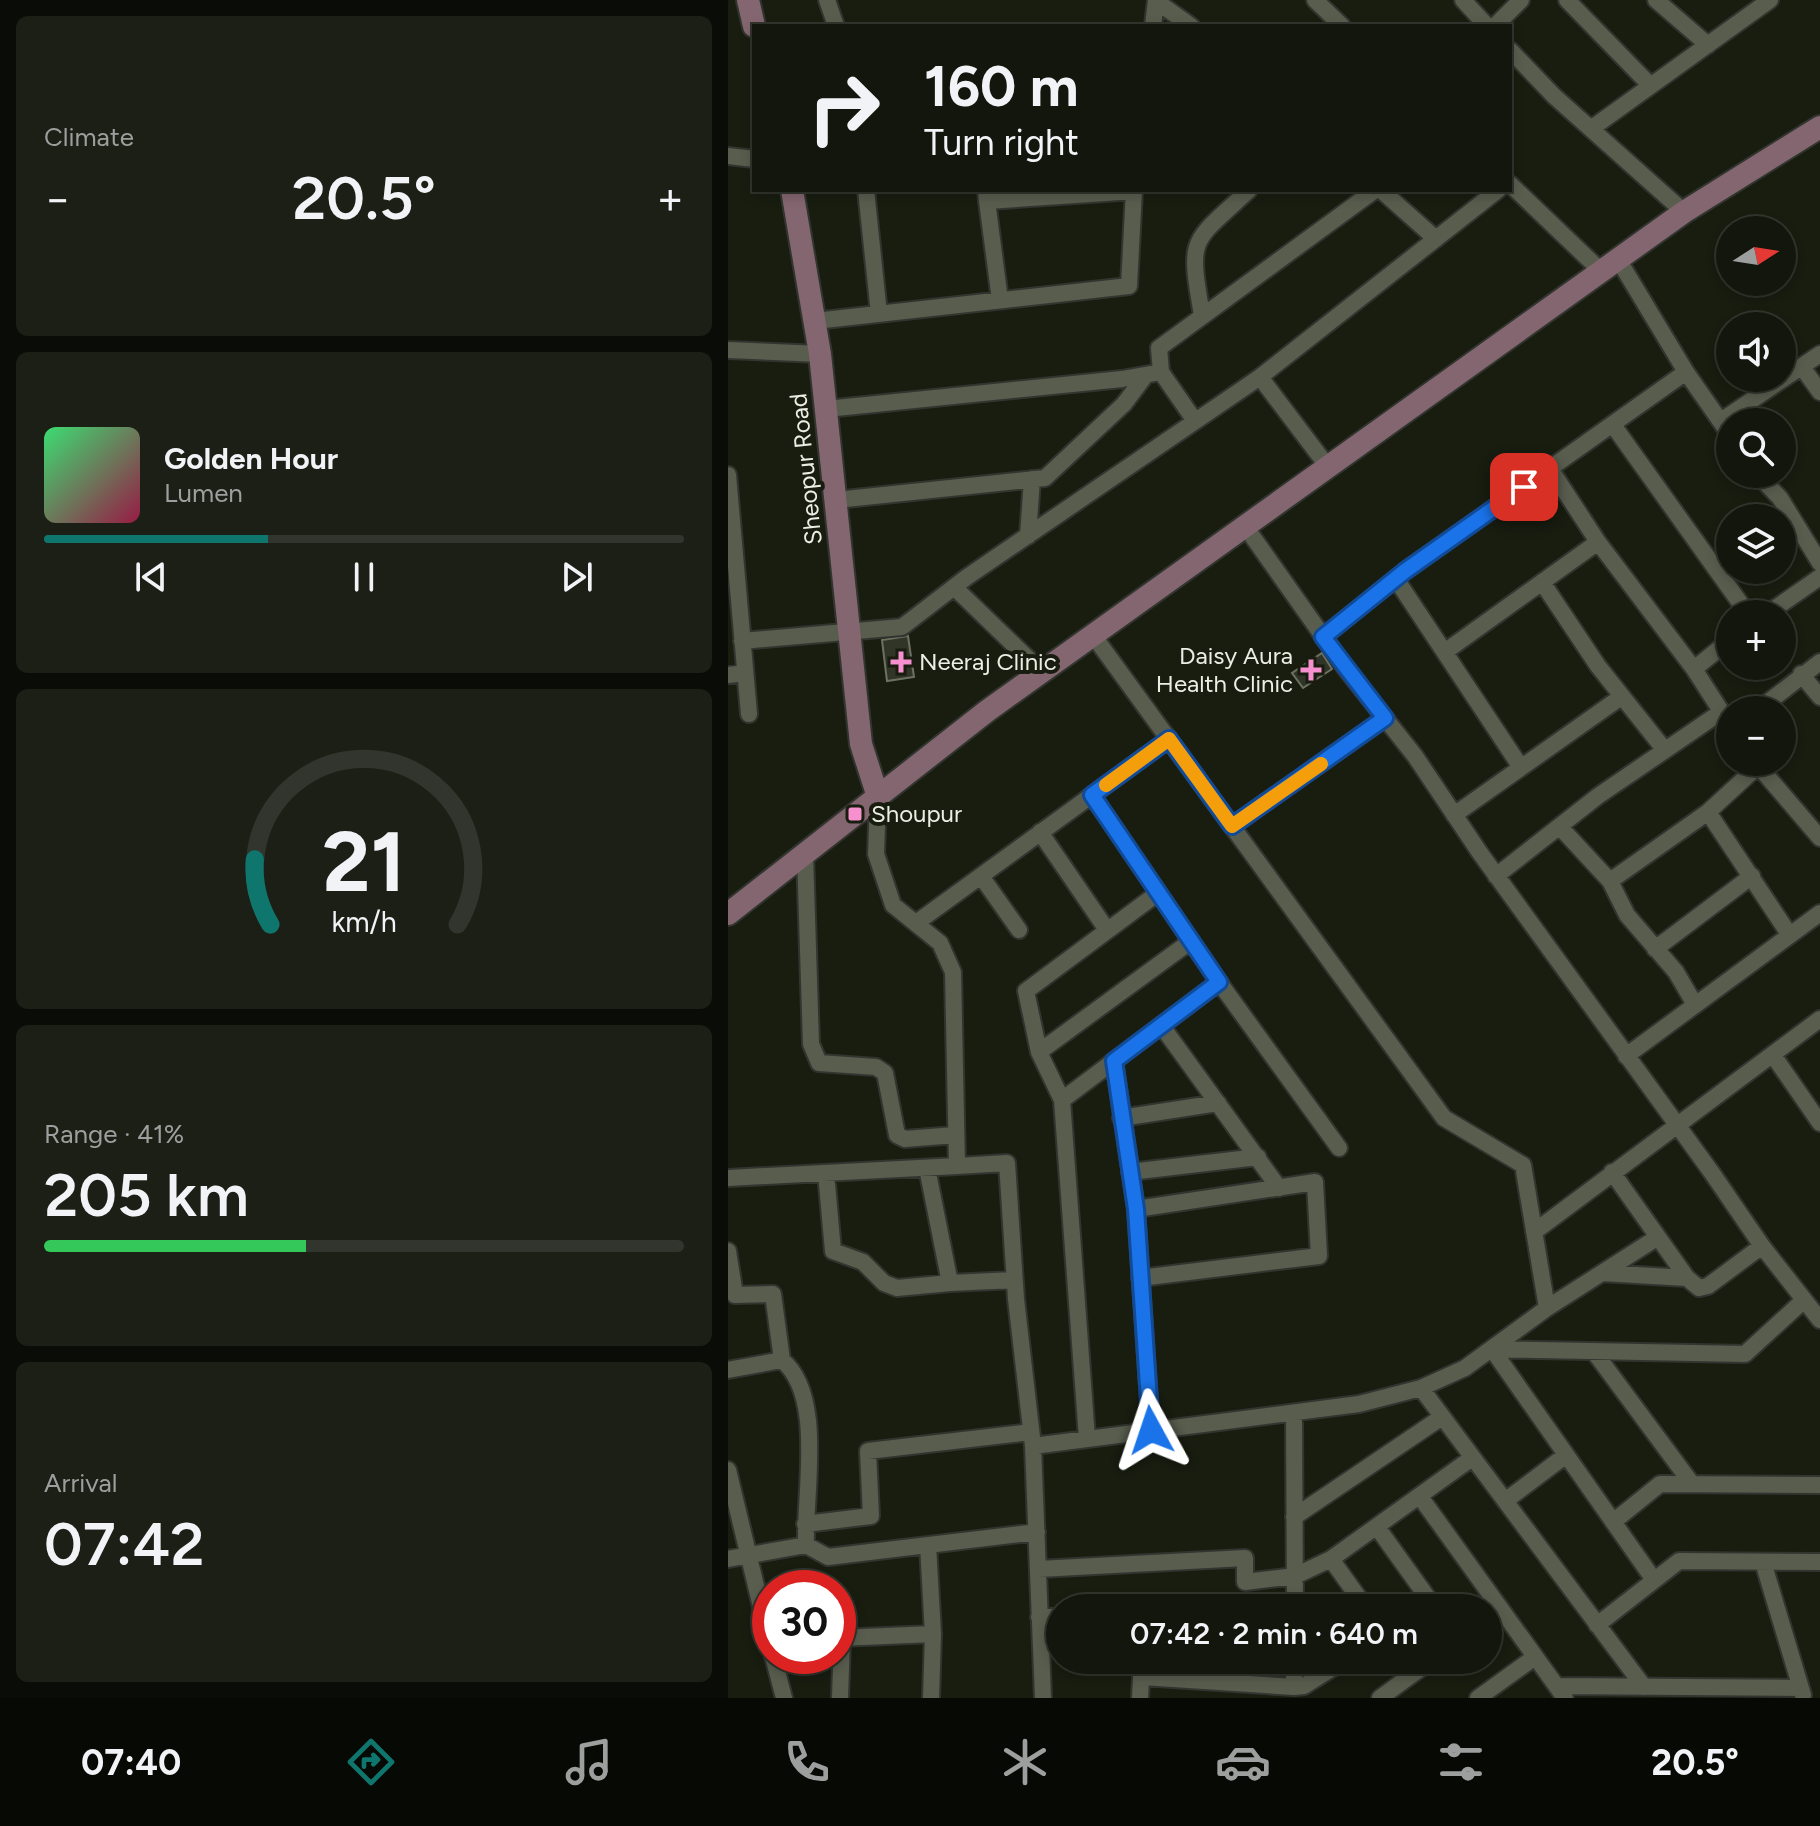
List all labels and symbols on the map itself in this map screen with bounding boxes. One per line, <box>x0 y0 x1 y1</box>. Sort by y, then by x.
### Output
north arrow <box>1716 216 1796 296</box>
street label: Sheopur Road <box>783 392 828 546</box>
pin <box>1490 453 1558 521</box>
place label: Daisy Aura Health Clinic <box>1156 641 1293 698</box>
place label: Neeraj Clinic <box>919 647 1057 676</box>
marker: Neeraj Clinic <box>890 651 912 673</box>
marker: Daisy Aura Health Clinic <box>1300 659 1322 681</box>
place label: Shoupur <box>871 799 962 828</box>
marker: Shoupur <box>846 805 864 823</box>
position arrow <box>1109 1388 1193 1472</box>
speed limit sign: 30 <box>752 1570 856 1674</box>

